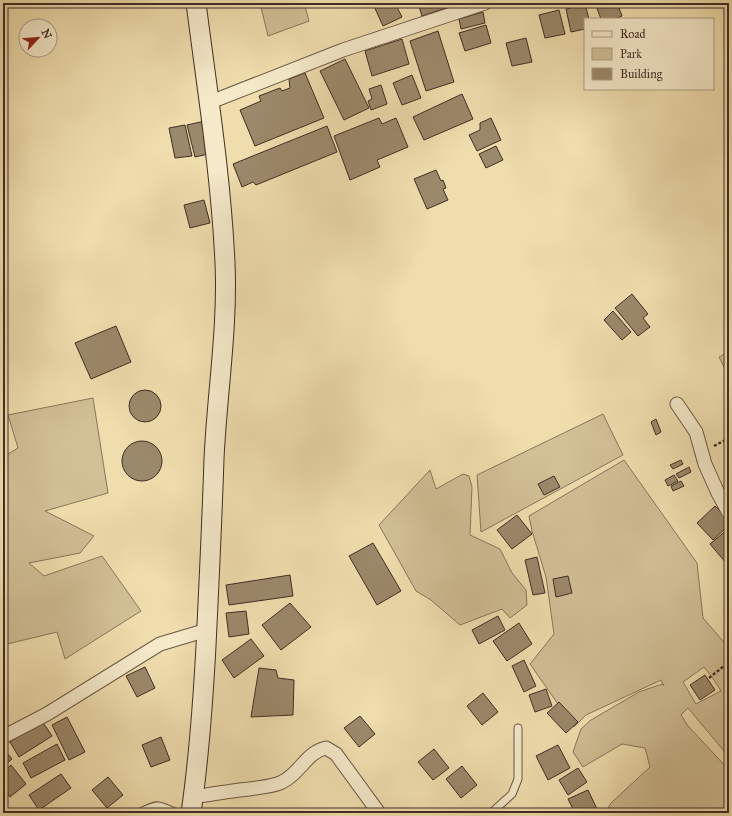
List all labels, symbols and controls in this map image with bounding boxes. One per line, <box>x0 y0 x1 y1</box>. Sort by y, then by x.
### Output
north arrow <box>18 18 58 58</box>
legend <box>584 18 714 90</box>
text: N <box>39 27 55 41</box>
text: Road <box>620 27 646 41</box>
text: Park <box>620 47 642 61</box>
text: Building <box>620 67 663 82</box>

